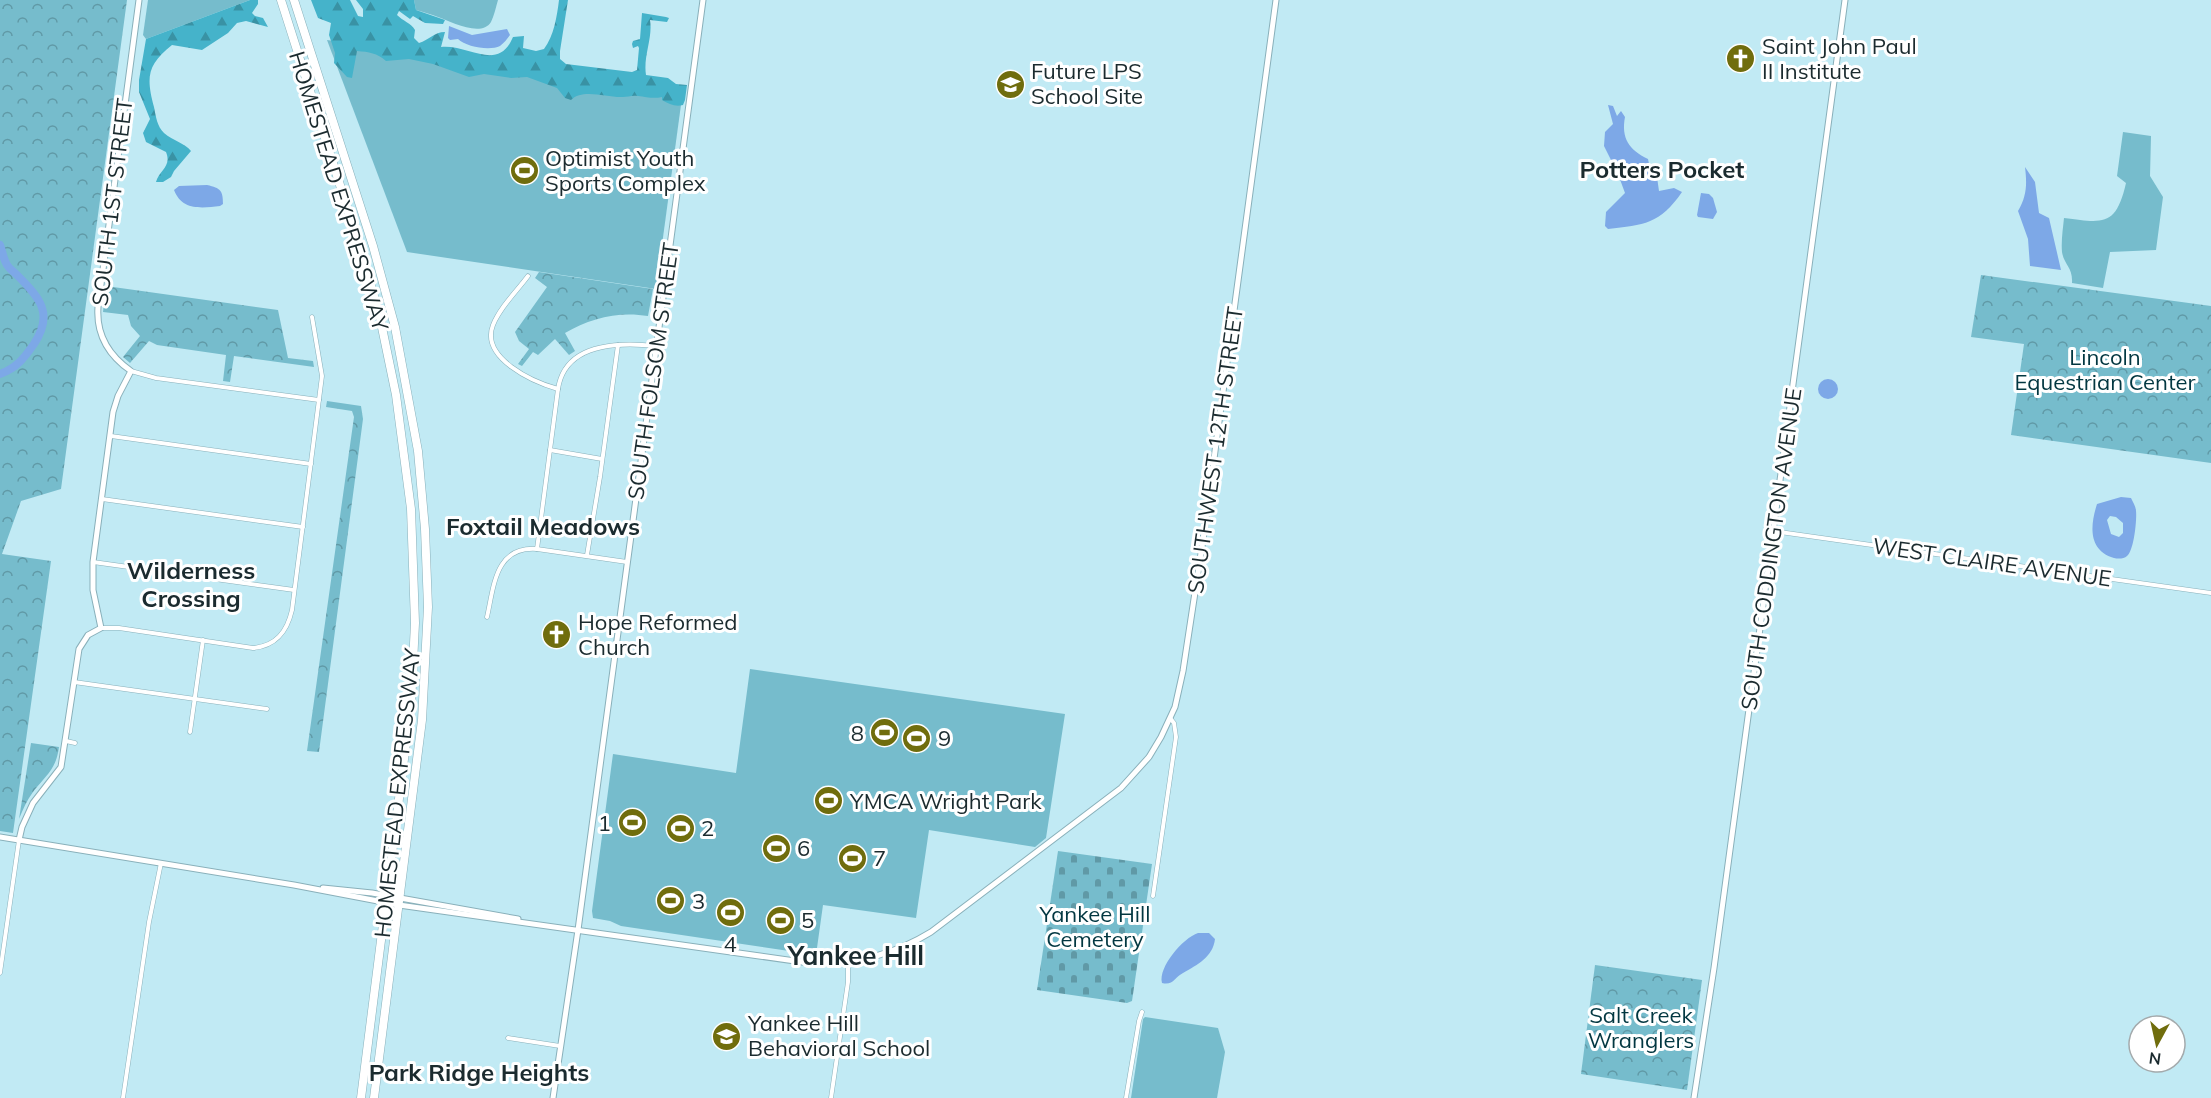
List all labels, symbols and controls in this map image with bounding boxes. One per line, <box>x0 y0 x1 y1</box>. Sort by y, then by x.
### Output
place label: Saint John Paul II Institute <box>1762 32 1917 85</box>
church icon: Saint John Paul II Institute <box>1725 43 1757 75</box>
street label: HOMESTEAD EXPRESSWAY <box>283 48 395 335</box>
place label: Future LPS School Site <box>1031 57 1143 110</box>
school or university icon: Future LPS School Site <box>994 68 1026 100</box>
street label: SOUTH 1ST STREET <box>85 97 139 307</box>
place label: Optimist Youth Sports Complex <box>545 144 706 197</box>
district label: Potters Pocket <box>1580 154 1744 184</box>
sports icon: Optimist Youth Sports Complex <box>508 155 540 187</box>
street label: SOUTH FOLSOM STREET <box>621 241 685 501</box>
street label: SOUTHWEST 12TH STREET <box>1181 305 1249 595</box>
park label: Lincoln Equestrian Center <box>2015 343 2195 396</box>
street label: SOUTH CODDINGTON AVENUE <box>1735 386 1807 712</box>
district label: Foxtail Meadows <box>446 511 640 541</box>
street label: WEST CLAIRE AVENUE <box>1871 531 2113 593</box>
district label: Wilderness Crossing <box>127 555 255 613</box>
place label: Hope Reformed Church <box>578 608 737 661</box>
church icon: Hope Reformed Church <box>541 619 573 651</box>
street label: HOMESTEAD EXPRESSWAY <box>368 646 426 939</box>
sports icon: 8 <box>869 717 901 749</box>
place label: 8 <box>851 719 864 747</box>
sports icon: 9 <box>901 722 933 754</box>
place label: 9 <box>938 724 951 752</box>
sports icon: YMCA Wright Park <box>813 785 845 817</box>
place label: YMCA Wright Park <box>849 787 1042 815</box>
sports icon: 1 <box>616 807 648 839</box>
place label: 1 <box>598 809 611 837</box>
sports icon: 2 <box>664 812 696 844</box>
place label: 2 <box>701 814 714 842</box>
sports icon: 6 <box>760 832 792 864</box>
place label: 6 <box>797 834 810 862</box>
sports icon: 7 <box>836 842 868 874</box>
place label: 7 <box>873 844 886 872</box>
sports icon: 3 <box>655 885 687 917</box>
place label: 3 <box>692 887 705 915</box>
sports icon: 4 <box>714 896 746 928</box>
park label: Yankee Hill Cemetery <box>1038 900 1151 953</box>
sports icon: 5 <box>764 904 796 936</box>
place label: 5 <box>801 906 814 934</box>
place label: 4 <box>723 930 737 958</box>
district label: Yankee Hill <box>787 939 924 972</box>
park label: Salt Creek Wranglers <box>1588 1001 1694 1054</box>
place label: Yankee Hill Behavioral School <box>747 1009 930 1062</box>
north arrow <box>2127 1014 2187 1074</box>
school or university icon: Yankee Hill Behavioral School <box>711 1020 743 1052</box>
text: N <box>2148 1048 2162 1070</box>
district label: Park Ridge Heights <box>369 1057 589 1087</box>

